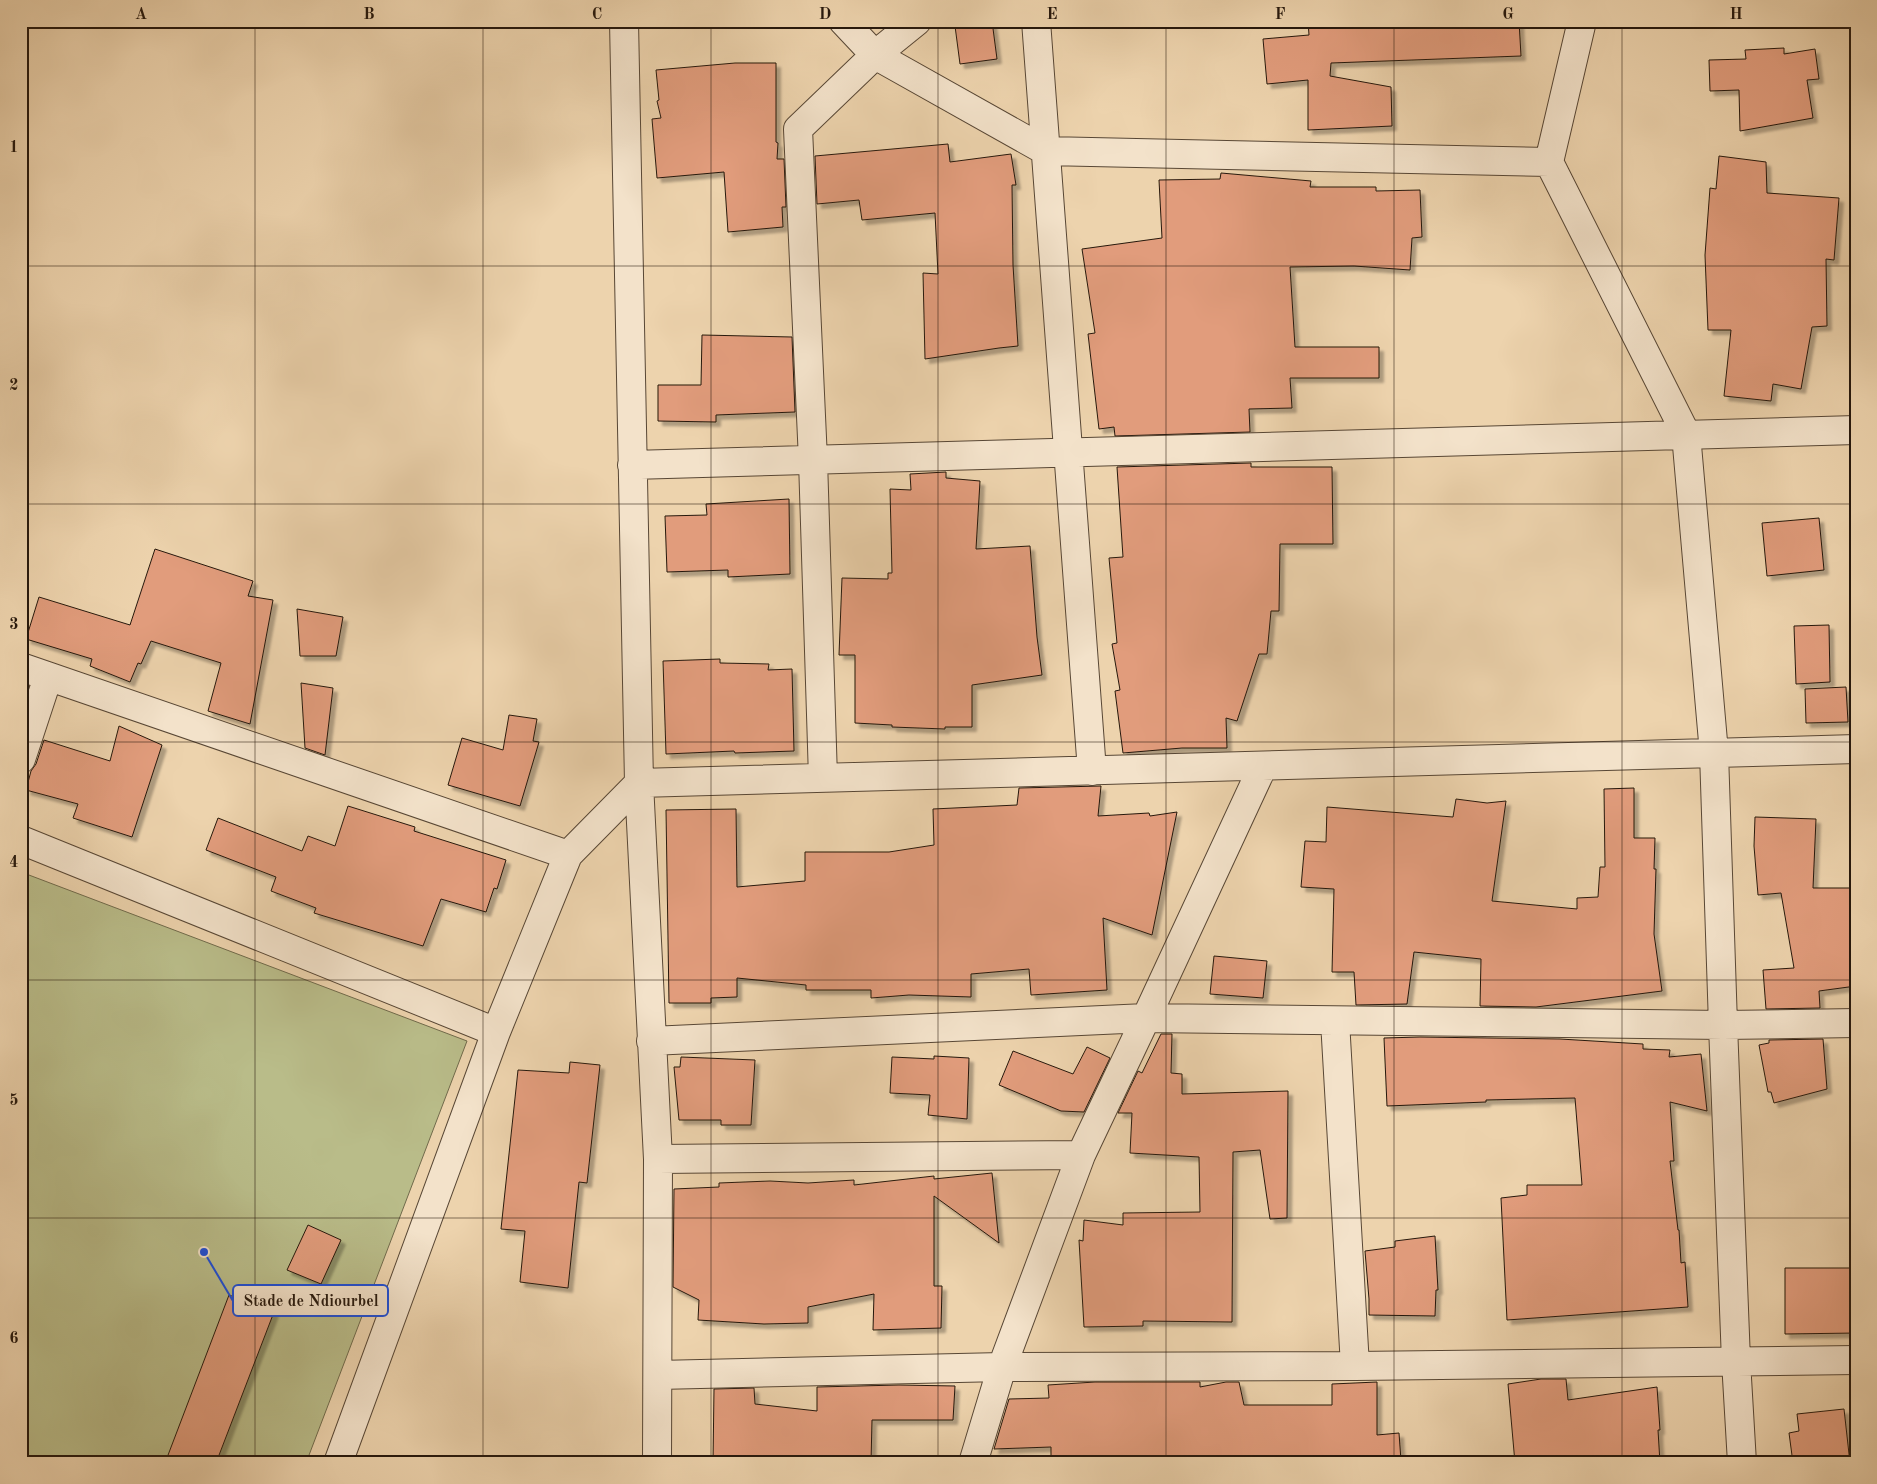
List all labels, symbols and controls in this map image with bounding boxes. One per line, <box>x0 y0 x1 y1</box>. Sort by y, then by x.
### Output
text: A <box>135 7 147 23</box>
text: B <box>363 7 375 23</box>
text: C <box>592 7 602 23</box>
text: D <box>819 7 831 23</box>
text: E <box>1046 7 1058 23</box>
text: F <box>1275 7 1286 23</box>
text: G <box>1502 7 1514 23</box>
text: H <box>1729 7 1743 23</box>
text: 1 <box>9 140 19 156</box>
text: 2 <box>9 378 19 394</box>
text: 3 <box>9 617 19 633</box>
text: 4 <box>9 855 19 871</box>
text: 5 <box>9 1093 19 1109</box>
callout: Stade de Ndiourbel <box>233 1285 388 1316</box>
text: Stade de Ndiourbel <box>243 1294 379 1310</box>
text: 6 <box>9 1331 19 1347</box>

